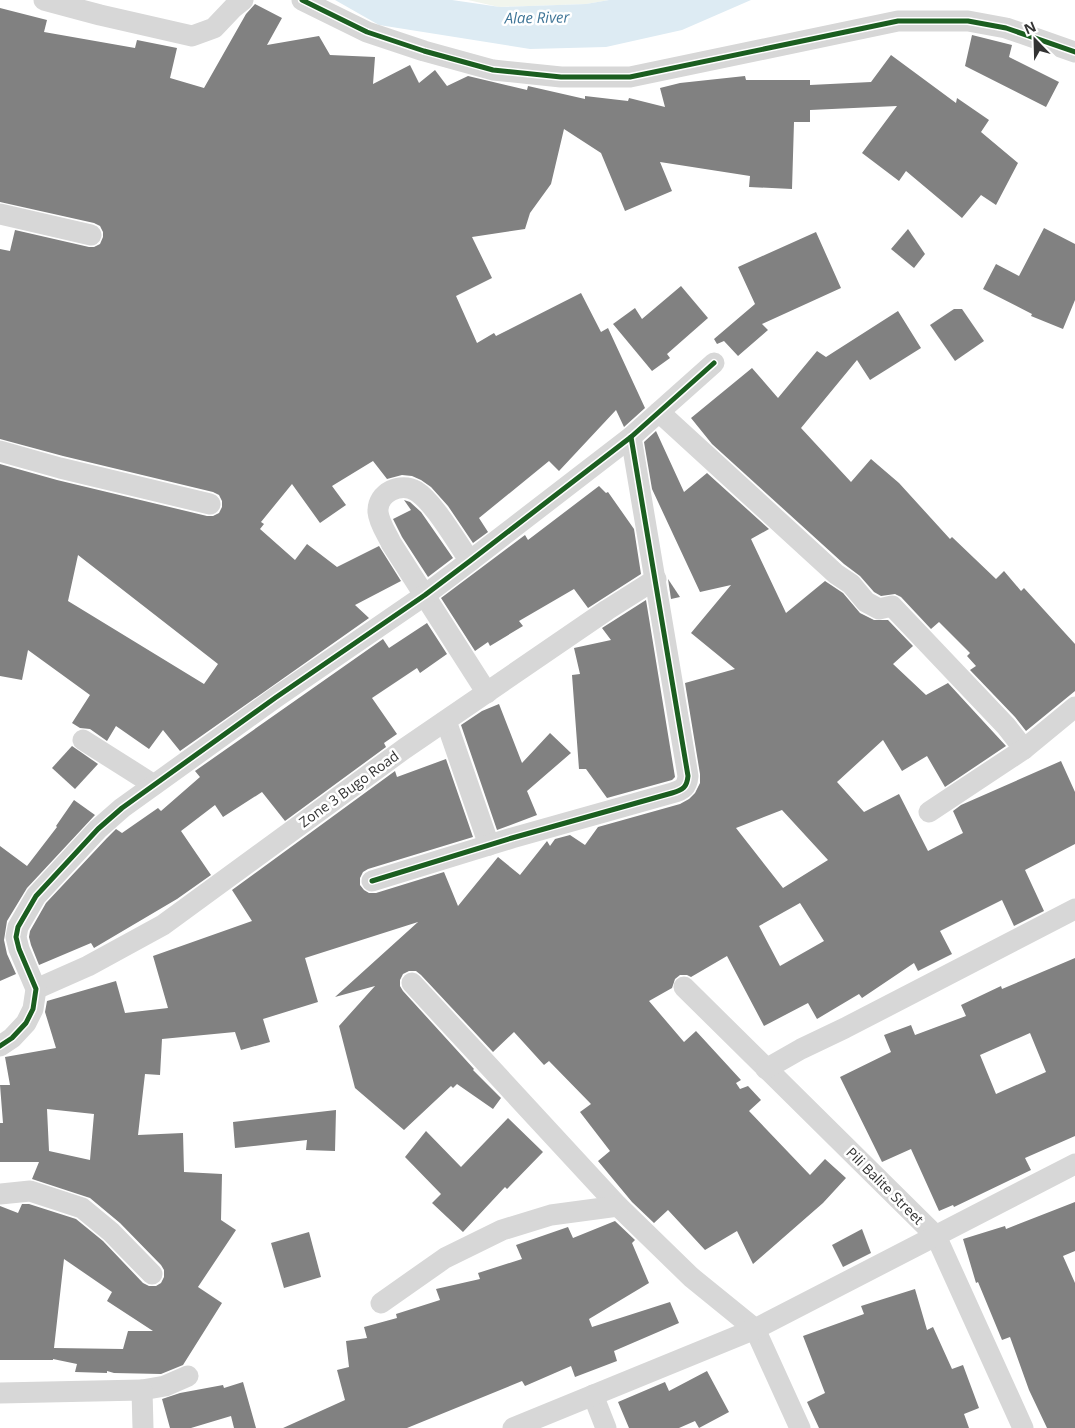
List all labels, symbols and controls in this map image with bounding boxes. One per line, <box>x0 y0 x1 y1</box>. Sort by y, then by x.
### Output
water label: Alae River <box>503 6 571 28</box>
north arrow <box>1010 15 1060 65</box>
text: N <box>1021 17 1039 39</box>
street label: Zone 3 Bugo Road <box>295 746 402 831</box>
street label: Pili Balite Street <box>843 1143 928 1228</box>

